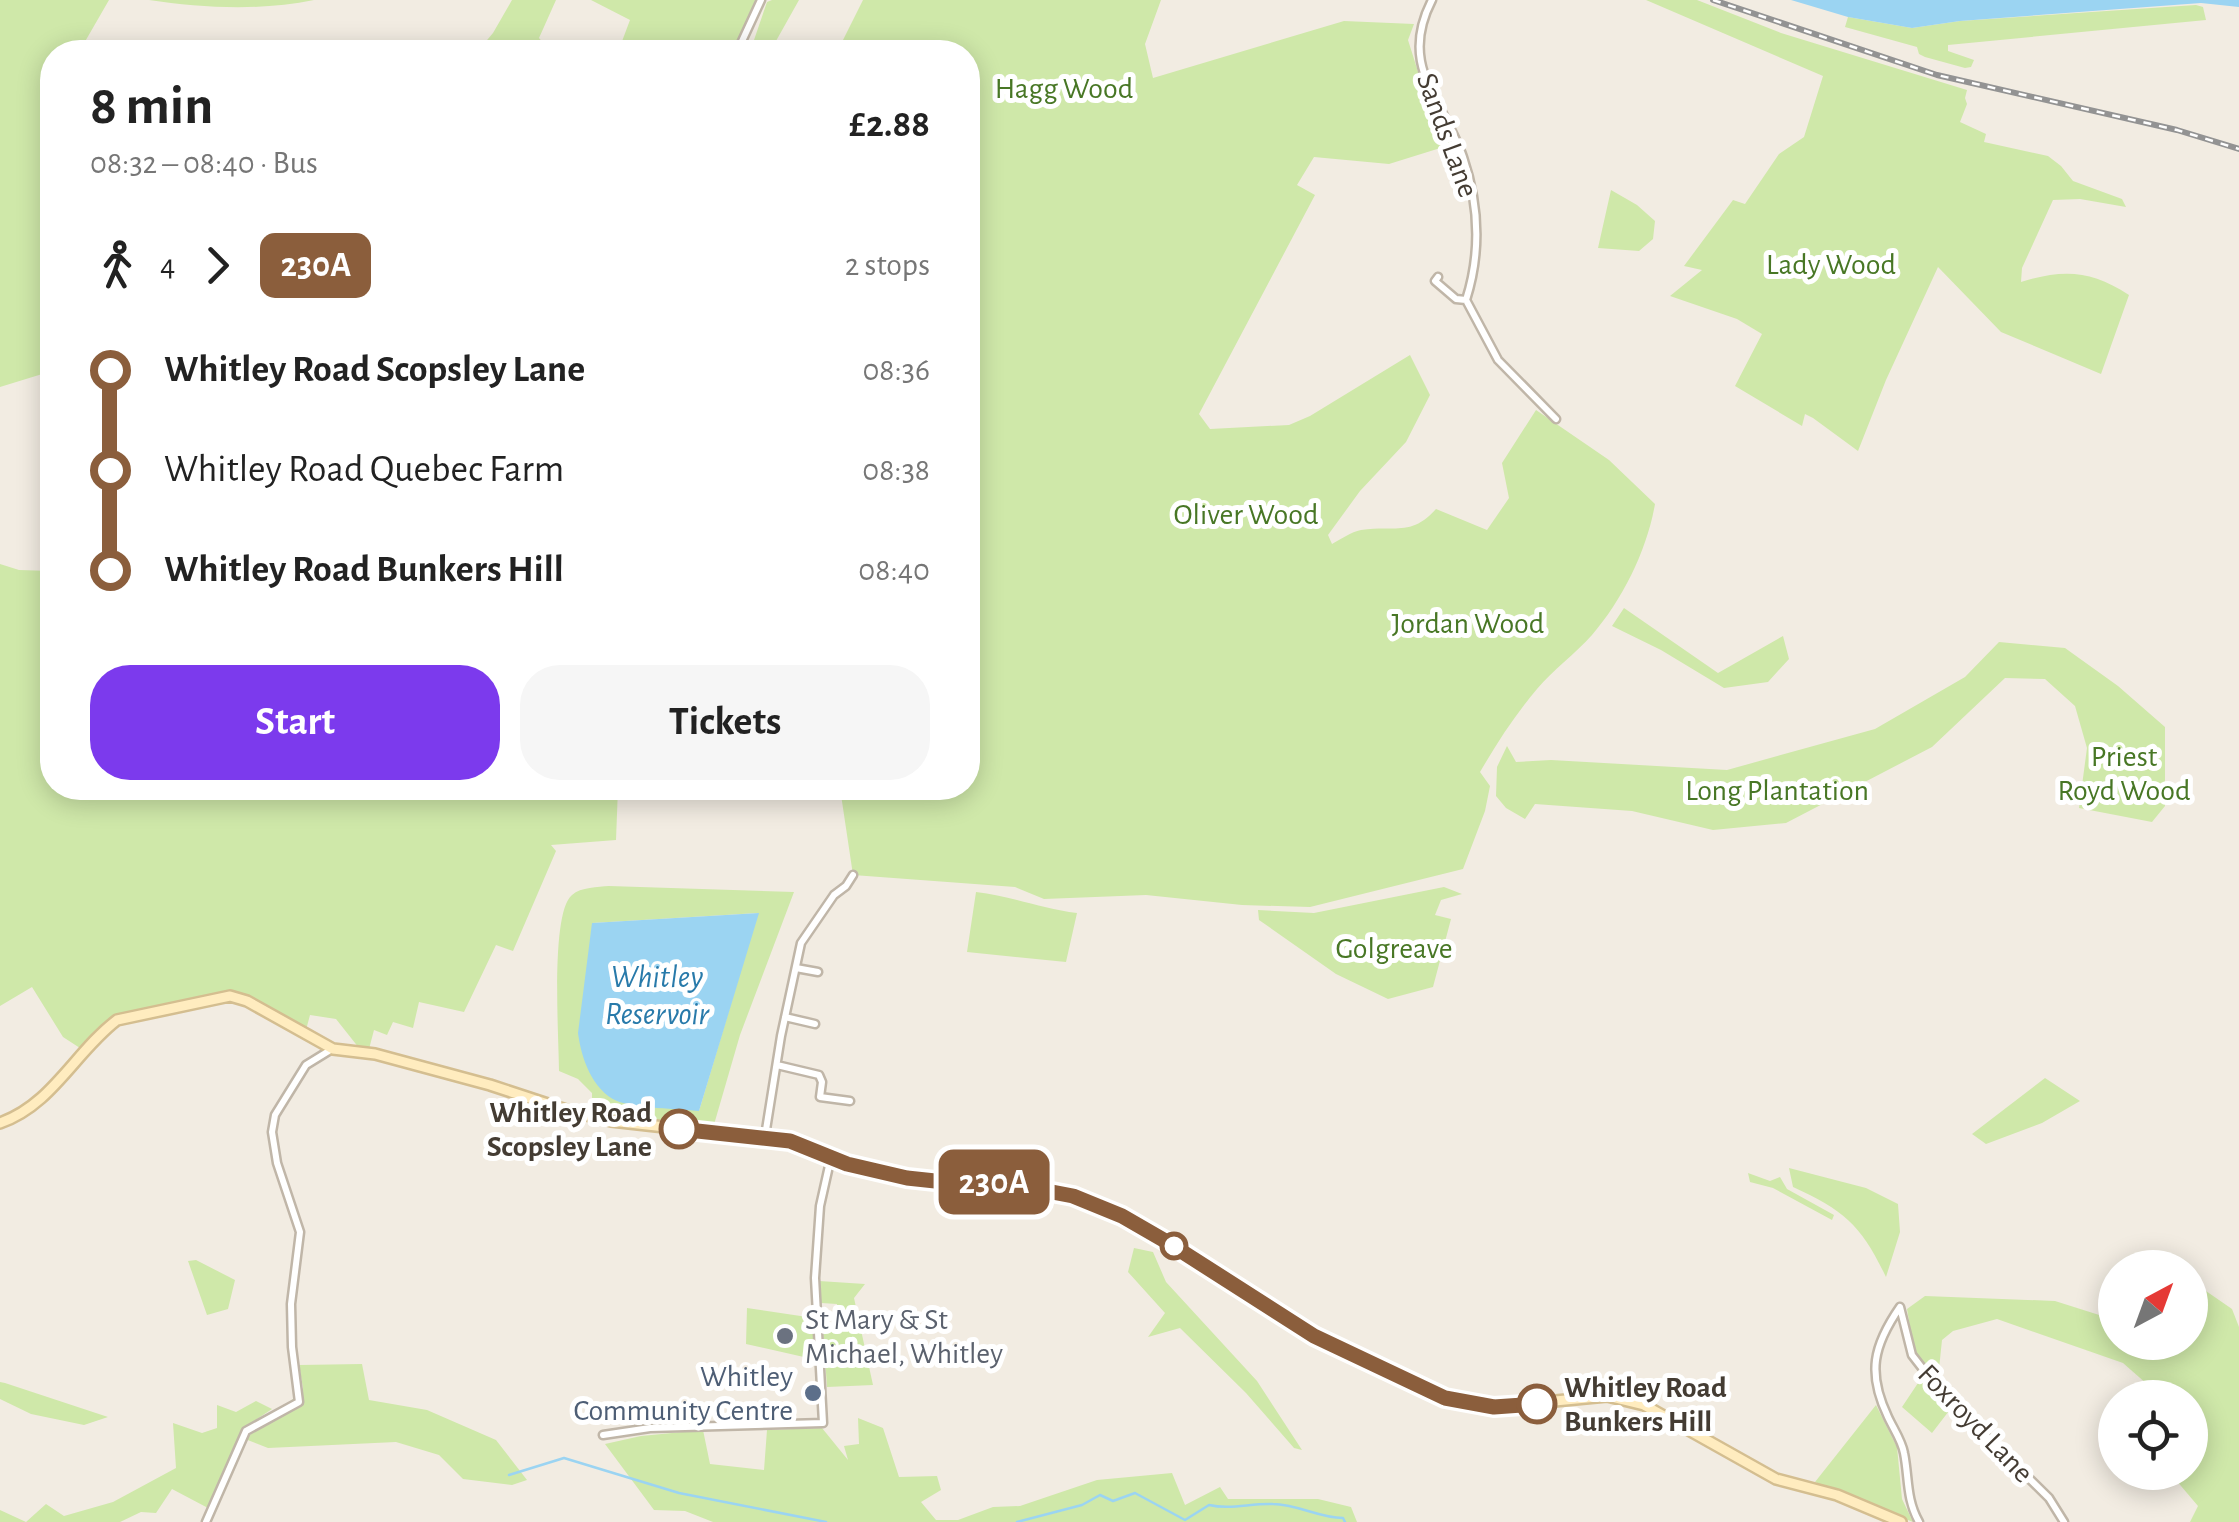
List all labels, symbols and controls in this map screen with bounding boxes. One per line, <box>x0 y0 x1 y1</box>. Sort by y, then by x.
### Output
street label: Sands Lane <box>1411 69 1483 201</box>
park label: Hagg Wood <box>995 74 1133 104</box>
text: 8 min <box>90 79 213 134</box>
text: £2.88 <box>849 106 930 144</box>
text: 08:32 – 08:40 · Bus <box>90 147 318 179</box>
icon: walk <box>90 238 145 293</box>
icon: forward <box>190 238 245 293</box>
text: 230A <box>280 248 351 283</box>
text: 4 <box>160 249 175 281</box>
text: 2 stops <box>845 249 930 281</box>
park label: Lady Wood <box>1766 250 1896 280</box>
text: Whitley Road Scopsley Lane <box>164 351 585 389</box>
text: 08:36 <box>862 354 930 386</box>
text: Whitley Road Quebec Farm <box>164 451 564 489</box>
text: 08:38 <box>862 454 930 486</box>
park label: Oliver Wood <box>1174 500 1318 530</box>
text: Whitley Road Bunkers Hill <box>164 551 564 589</box>
text: 08:40 <box>858 554 930 586</box>
park label: Jordan Wood <box>1392 609 1544 639</box>
button: Start <box>90 665 500 780</box>
button: Tickets <box>520 665 930 780</box>
park label: Priest Royd Wood <box>2057 742 2191 806</box>
park label: Long Plantation <box>1685 776 1869 806</box>
park label: Golgreave <box>1335 934 1453 964</box>
water label: Whitley Reservoir <box>605 961 711 1030</box>
place label: Whitley Road Scopsley Lane <box>487 1098 652 1162</box>
marker: Whitley Road Scopsley Lane <box>660 1110 698 1148</box>
line badge: 230A <box>924 1150 1064 1214</box>
text: 230A <box>959 1165 1029 1200</box>
unlabelled marker <box>1161 1233 1187 1259</box>
north arrow <box>2098 1250 2208 1360</box>
map controls <box>2098 1250 2208 1490</box>
place label: St Mary & St Michael, Whitley <box>805 1305 1003 1369</box>
marker: St Mary & St Michael, Whitley <box>774 1325 796 1347</box>
street label: Foxroyd Lane <box>1912 1359 2039 1489</box>
place label: Whitley Community Centre <box>573 1362 793 1426</box>
place label: Whitley Road Bunkers Hill <box>1564 1373 1727 1437</box>
button: locate <box>2098 1380 2208 1490</box>
marker: Whitley Community Centre <box>802 1382 824 1404</box>
marker: Whitley Road Bunkers Hill <box>1518 1385 1556 1423</box>

